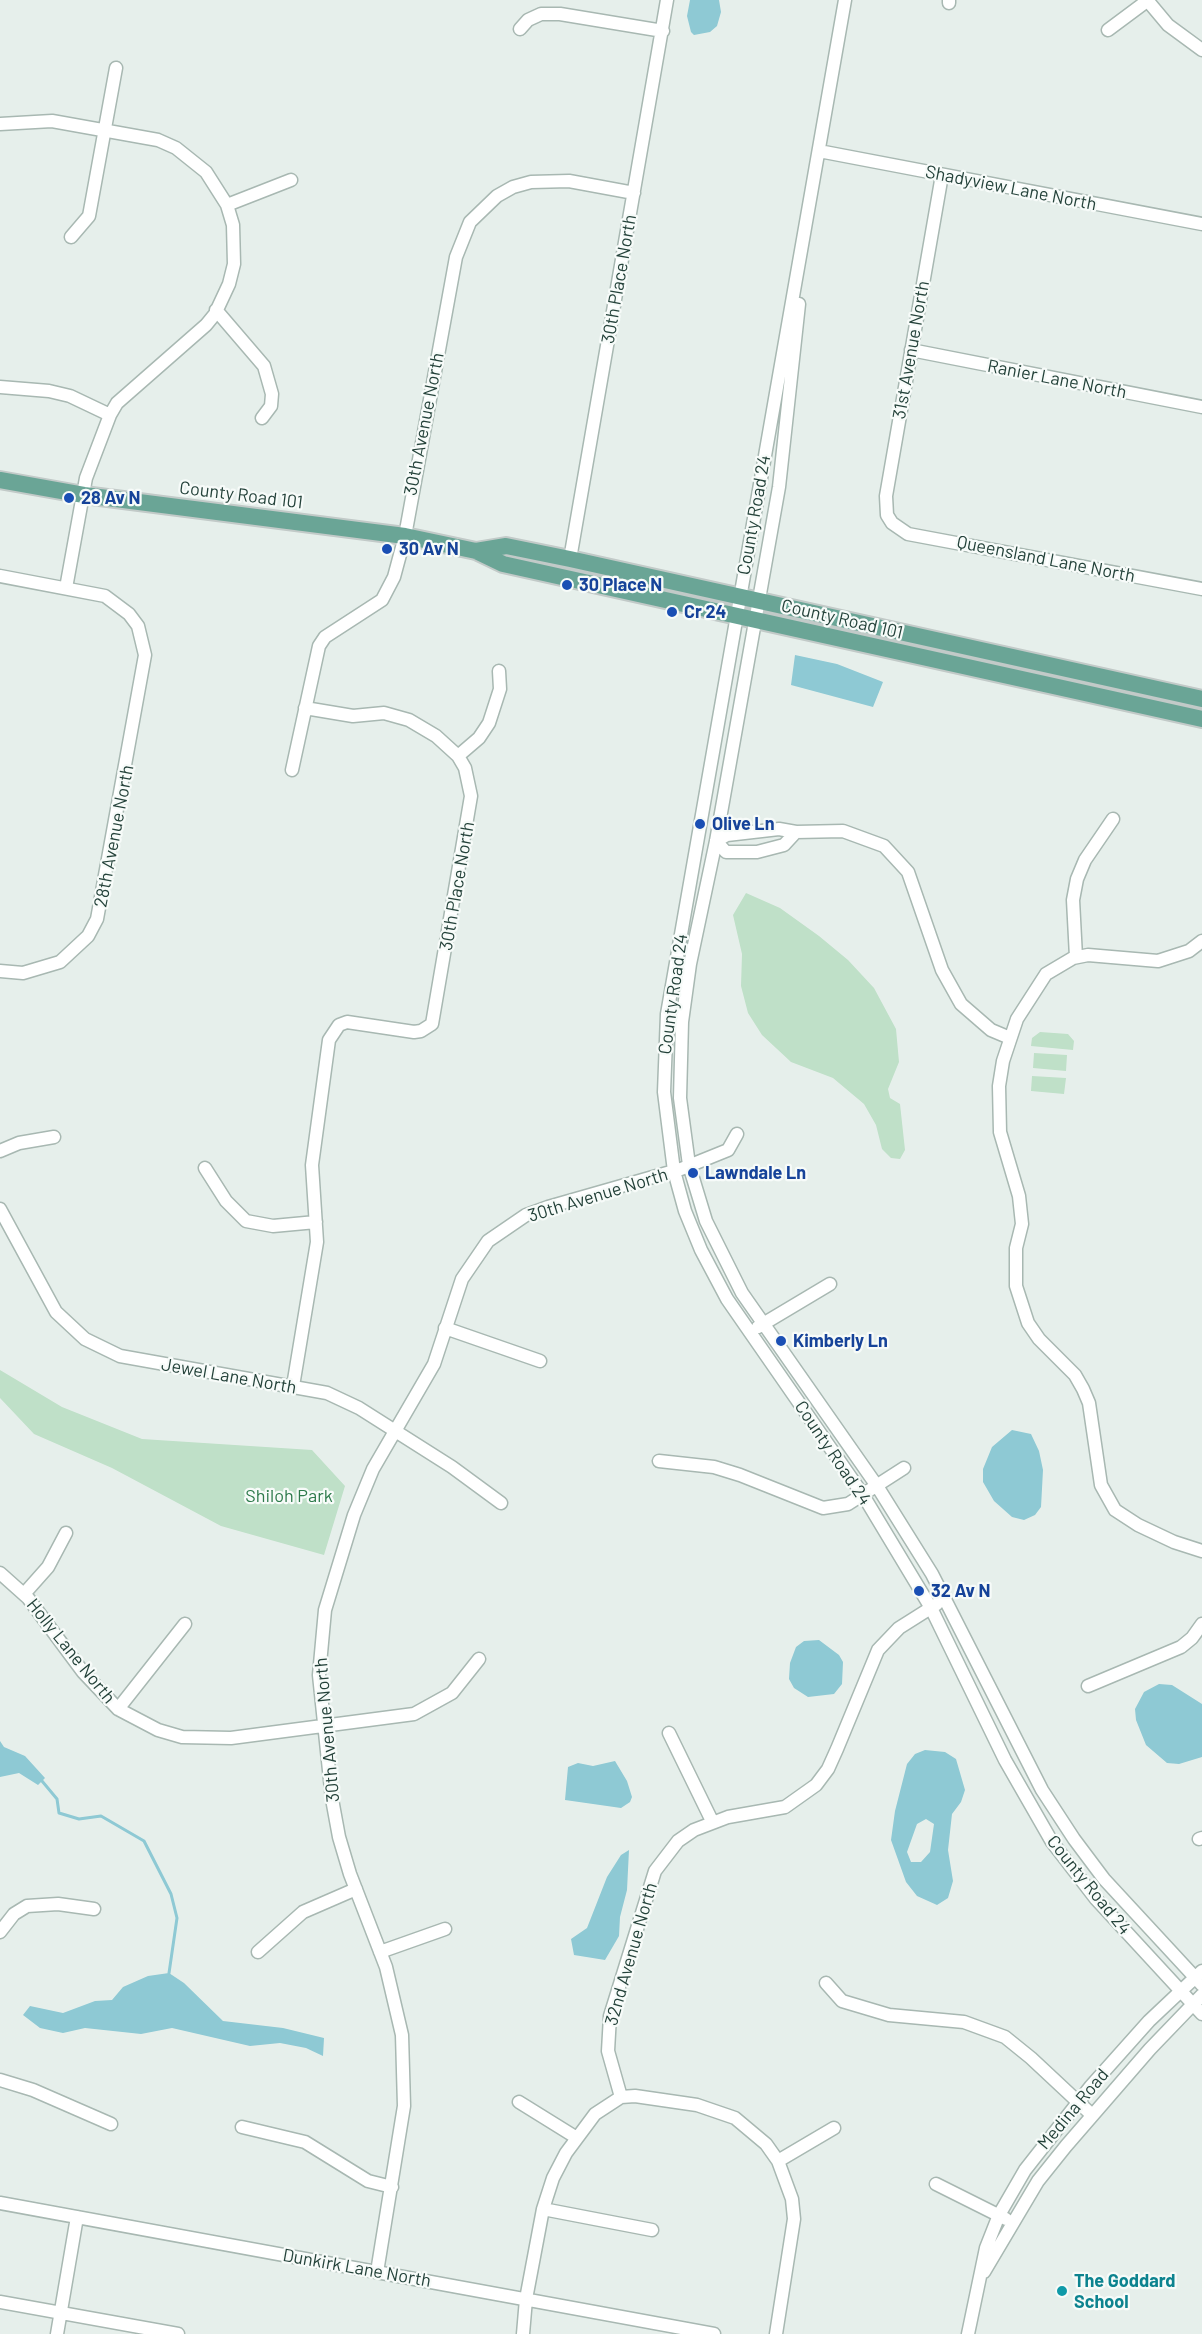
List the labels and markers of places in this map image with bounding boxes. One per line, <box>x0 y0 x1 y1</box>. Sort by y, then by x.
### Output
place label: 28 Av N <box>81 487 140 509</box>
marker: 28 Av N <box>62 491 76 505</box>
place label: 30 Av N <box>399 538 459 560</box>
marker: 30 Av N <box>380 542 394 556</box>
place label: 30 Place N <box>579 574 662 596</box>
marker: 30 Place N <box>560 578 574 592</box>
place label: Cr 24 <box>684 601 726 623</box>
marker: Cr 24 <box>665 605 679 619</box>
place label: Olive Ln <box>712 813 774 835</box>
marker: Olive Ln <box>693 817 707 831</box>
place label: Lawndale Ln <box>705 1162 806 1184</box>
marker: Lawndale Ln <box>686 1166 700 1180</box>
place label: Kimberly Ln <box>793 1330 888 1352</box>
marker: Kimberly Ln <box>774 1334 788 1348</box>
place label: 32 Av N <box>931 1580 990 1602</box>
marker: 32 Av N <box>912 1584 926 1598</box>
place label: The Goddard School <box>1074 2270 1176 2312</box>
marker: The Goddard School <box>1055 2284 1069 2298</box>

